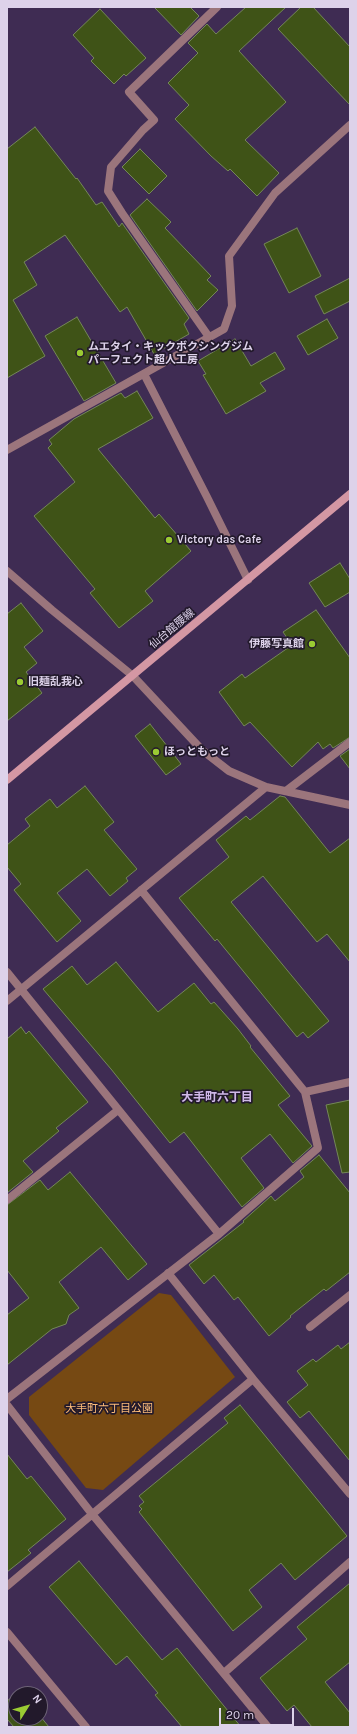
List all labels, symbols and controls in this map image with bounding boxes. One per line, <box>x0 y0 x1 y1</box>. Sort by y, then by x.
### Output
place label: ムエタイ・キックボクシングジム パーフェクト超人工房 <box>88 340 253 366</box>
marker: ムエタイ・キックボクシングジム パーフェクト超人工房 <box>75 348 85 358</box>
place label: Victory das Cafe <box>177 533 261 547</box>
marker: Victory das Cafe <box>164 535 174 545</box>
street label: 仙台館腰線 <box>147 606 197 652</box>
place label: 伊藤写真館 <box>249 637 304 651</box>
marker: 伊藤写真館 <box>307 639 317 649</box>
place label: 旧麺乱我心 <box>28 675 83 689</box>
marker: 旧麺乱我心 <box>15 677 25 687</box>
place label: ほっともっと <box>164 745 230 759</box>
marker: ほっともっと <box>151 747 161 757</box>
district label: 大手町六丁目 <box>181 1091 253 1105</box>
park label: 大手町六丁目公園 <box>65 1402 153 1416</box>
north arrow <box>8 1686 48 1726</box>
text: N <box>30 1692 45 1706</box>
scale bar <box>221 1700 296 1726</box>
text: 20 m <box>226 1708 254 1722</box>

